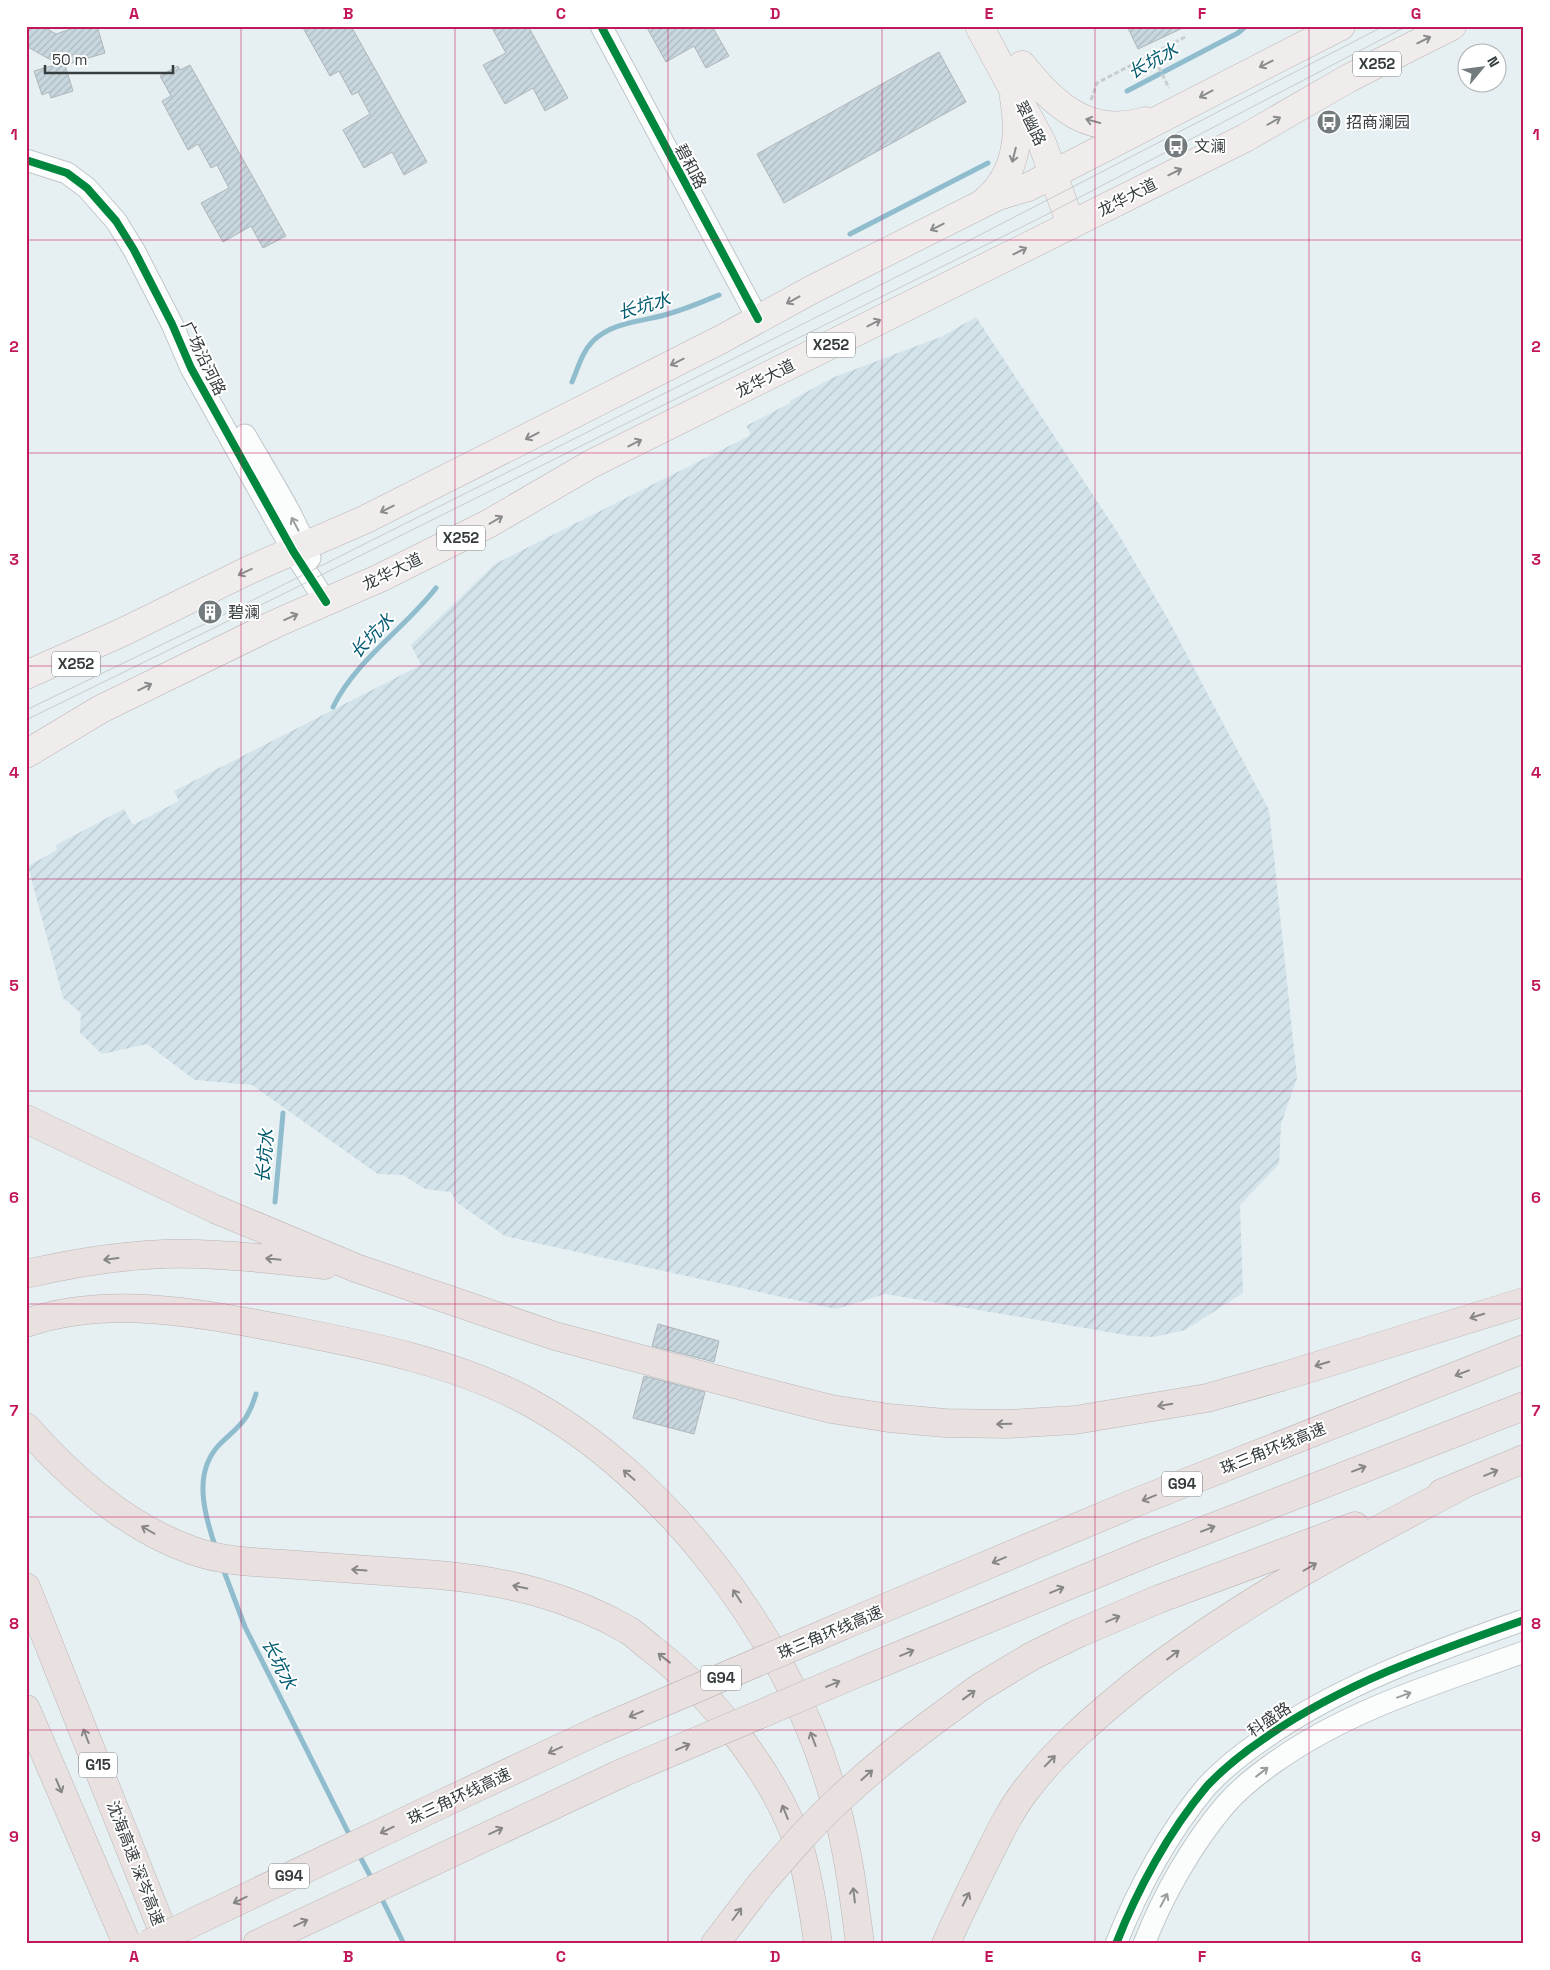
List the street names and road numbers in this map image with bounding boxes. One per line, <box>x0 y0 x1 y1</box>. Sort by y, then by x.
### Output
road number: X252 <box>1353 52 1401 76</box>
street label: 翠幽路 <box>1010 97 1051 149</box>
street label: 碧和路 <box>670 140 711 192</box>
street label: 龙华大道 <box>1094 174 1161 221</box>
street label: 广场沿河路 <box>177 318 231 399</box>
road number: X252 <box>807 332 855 358</box>
street label: 龙华大道 <box>732 355 799 402</box>
road number: X252 <box>437 526 485 550</box>
street label: 龙华大道 <box>359 548 426 595</box>
road number: X252 <box>52 652 100 676</box>
street label: 珠三角环线高速 <box>1217 1418 1329 1479</box>
road number: G94 <box>1162 1472 1202 1496</box>
street label: 珠三角环线高速 <box>775 1601 886 1664</box>
road number: G94 <box>701 1666 741 1690</box>
street label: 科盛路 <box>1244 1697 1295 1742</box>
road number: G15 <box>79 1752 117 1778</box>
street label: 珠三角环线高速 <box>404 1763 514 1830</box>
street label: 沈海高速 深岑高速 <box>102 1798 169 1929</box>
road number: G94 <box>269 1864 309 1888</box>

